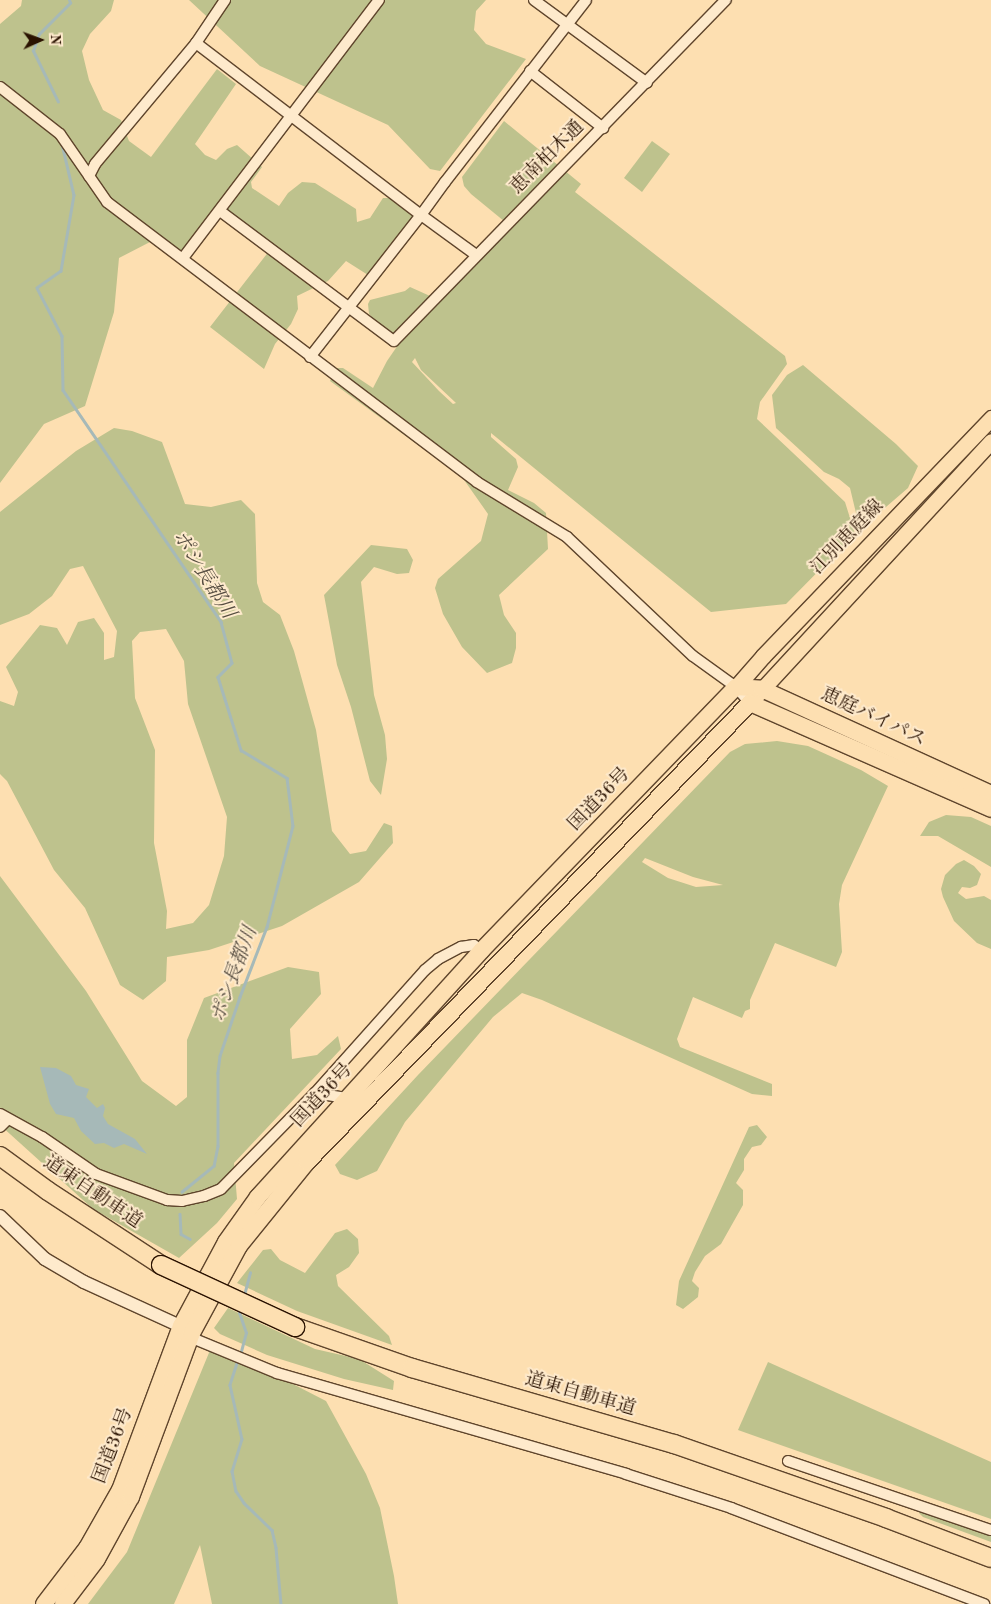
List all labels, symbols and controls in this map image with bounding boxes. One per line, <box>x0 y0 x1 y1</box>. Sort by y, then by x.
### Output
north arrow <box>15 15 65 65</box>
text: N <box>48 34 62 45</box>
street label: 恵南柏木通 <box>506 116 590 200</box>
street label: 江別恵庭線 <box>807 496 889 580</box>
water label: ポシ長都川 <box>166 526 240 624</box>
street label: 恵庭バイパス <box>817 684 929 752</box>
street label: 国道36号 <box>564 764 636 836</box>
water label: ポシ長都川 <box>207 924 263 1026</box>
street label: 国道36号 <box>288 1059 358 1133</box>
street label: 道東自動車道 <box>38 1152 146 1234</box>
street label: 道東自動車道 <box>522 1368 638 1422</box>
street label: 国道36号 <box>89 1405 139 1487</box>

